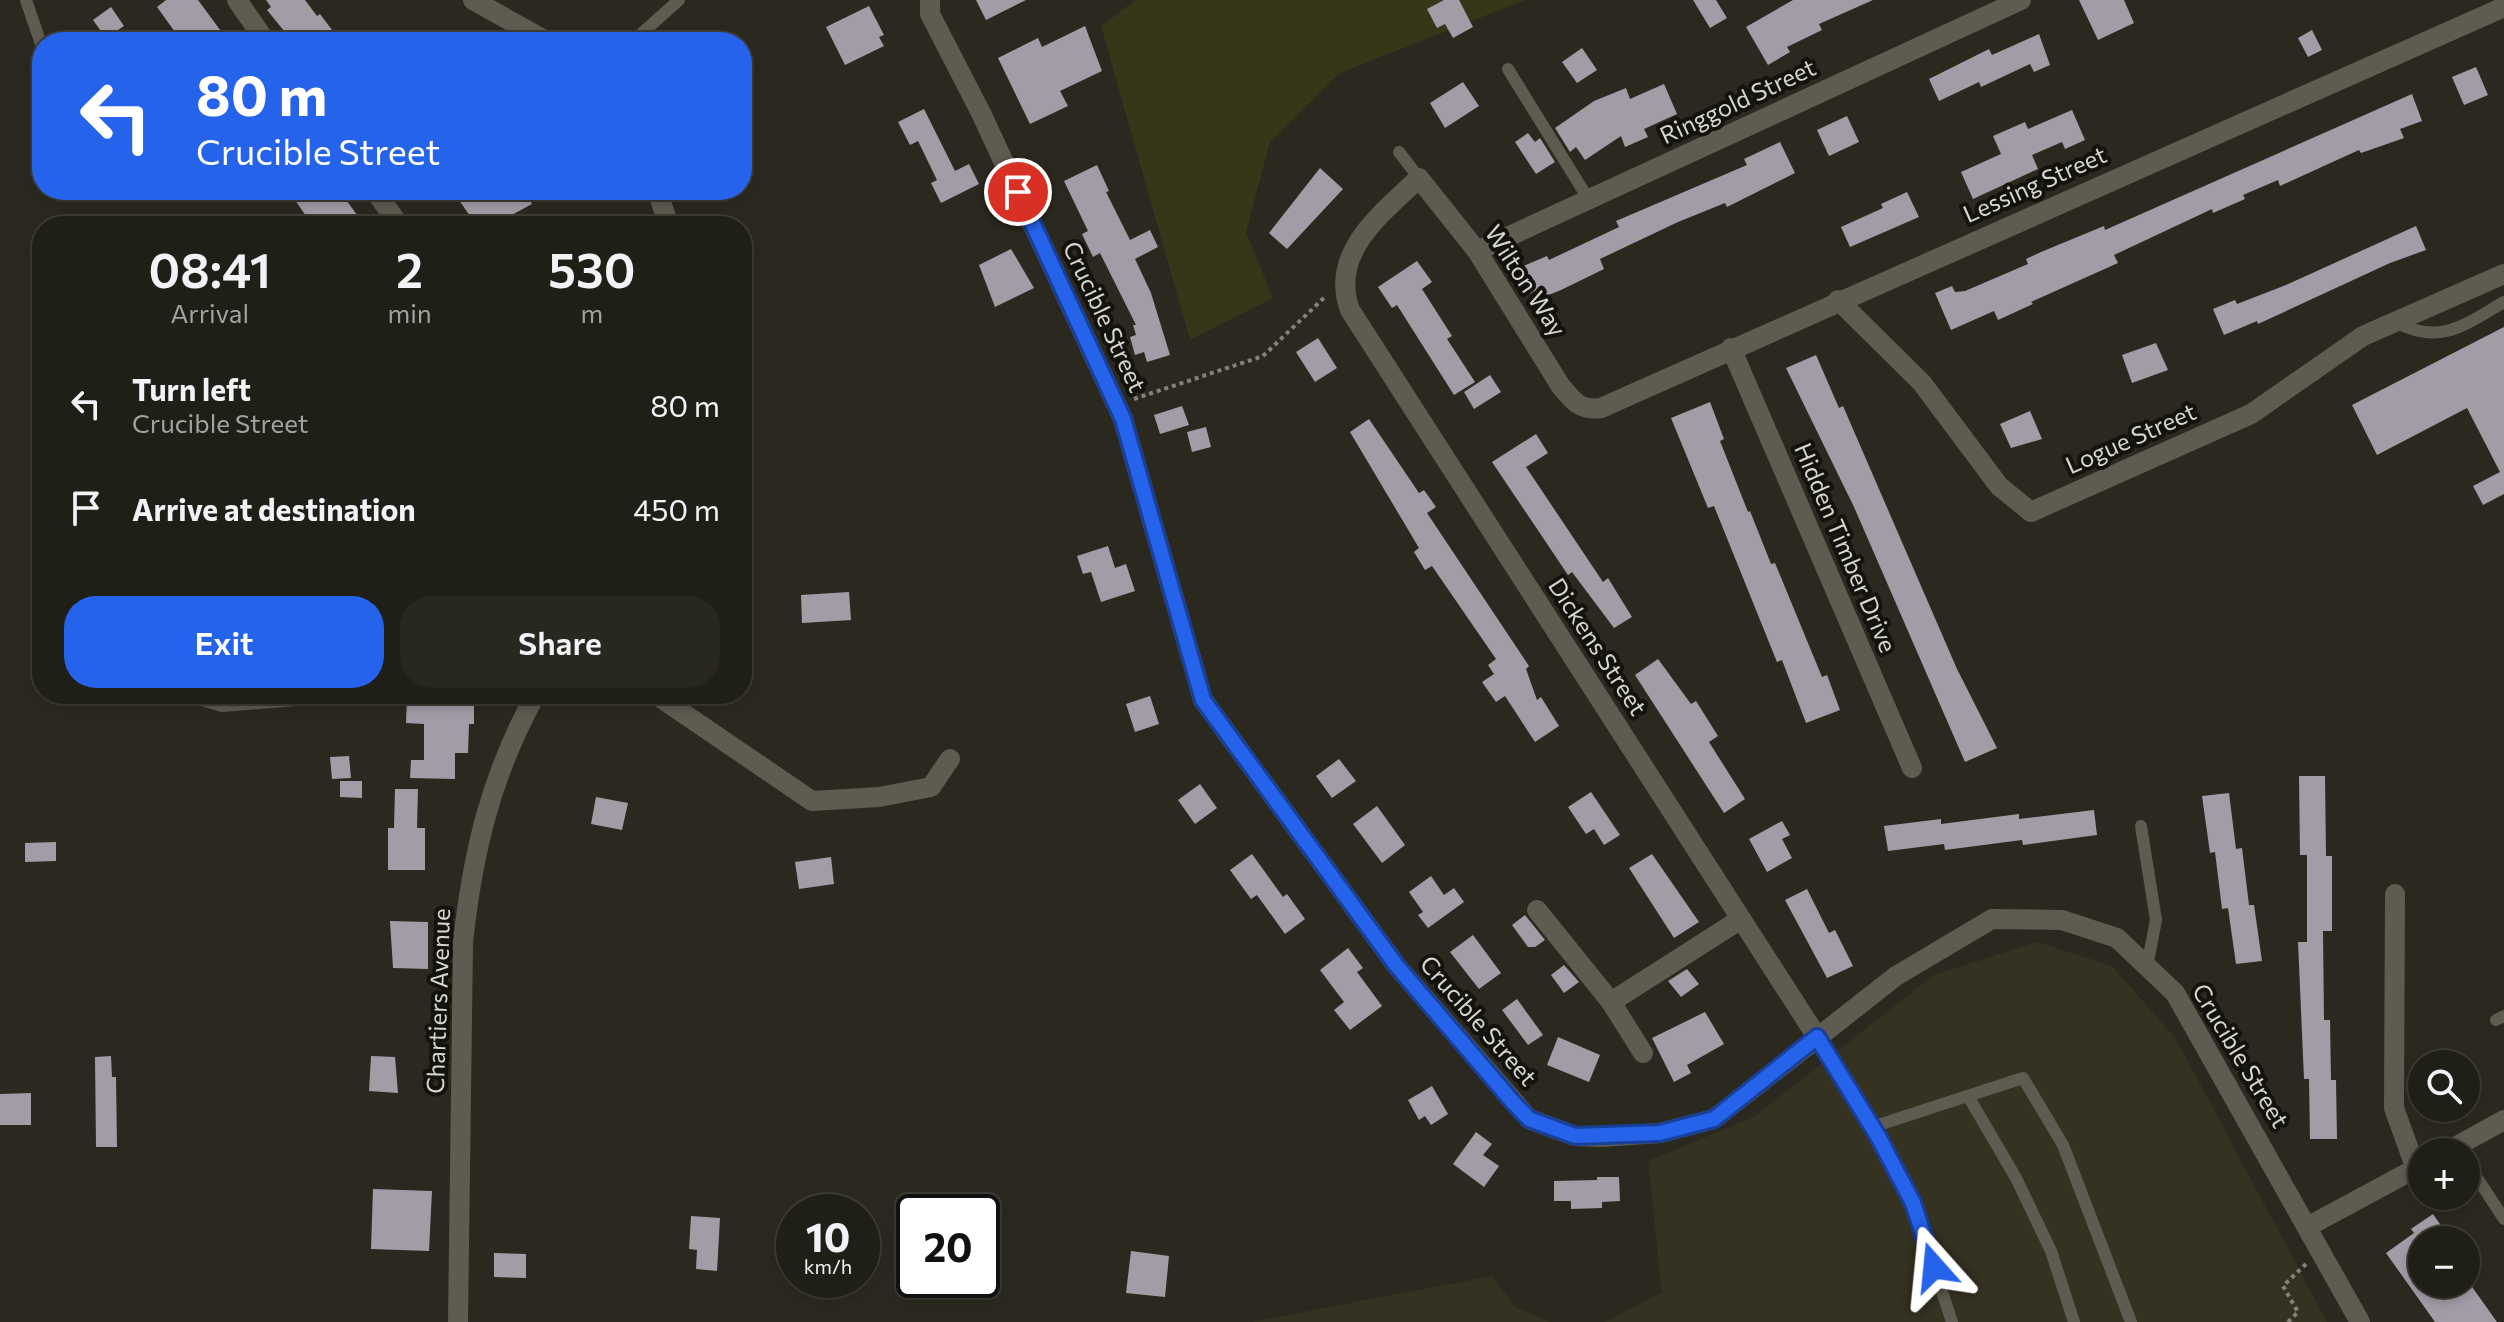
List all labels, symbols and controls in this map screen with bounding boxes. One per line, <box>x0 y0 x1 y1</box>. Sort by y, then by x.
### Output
street label: Ringgold Street <box>1655 52 1820 149</box>
text: 80 m <box>196 59 327 128</box>
icon: left <box>64 64 168 168</box>
text: Crucible Street <box>196 128 440 172</box>
street label: Lessing Street <box>1958 139 2111 228</box>
pin <box>984 158 1052 226</box>
icon: arrive <box>996 170 1040 214</box>
street label: Wilton Way <box>1480 219 1573 341</box>
street label: Crucible Street <box>1058 236 1153 396</box>
text: 08:41 <box>148 239 271 298</box>
text: 2 <box>396 239 423 298</box>
text: 530 <box>548 239 636 298</box>
text: Arrival <box>170 297 249 328</box>
text: min <box>387 297 432 328</box>
text: m <box>581 297 603 328</box>
text: Turn left <box>132 370 251 407</box>
icon: left <box>64 382 108 426</box>
text: 80 m <box>650 386 720 423</box>
street label: Logue Street <box>2061 396 2200 479</box>
text: Crucible Street <box>132 407 308 438</box>
street label: Hidden Timber Drive <box>1789 438 1904 656</box>
icon: arrive <box>64 486 108 530</box>
text: Arrive at destination <box>132 490 416 527</box>
text: 450 m <box>633 490 720 527</box>
street label: Dickens Street <box>1543 572 1654 720</box>
button: Exit <box>64 596 384 688</box>
button: Share <box>400 596 720 688</box>
street label: Chartiers Avenue <box>420 908 455 1094</box>
street label: Crucible Street <box>1415 949 1544 1091</box>
street label: Crucible Street <box>2187 978 2296 1133</box>
map controls <box>2408 1050 2480 1298</box>
button: search <box>2408 1050 2480 1122</box>
button: + <box>2408 1138 2480 1210</box>
speed limit sign: 20 <box>896 1194 1000 1298</box>
text: 10 <box>806 1211 850 1260</box>
position arrow <box>1892 1225 1976 1309</box>
button: − <box>2408 1226 2480 1298</box>
text: km/h <box>804 1254 852 1278</box>

